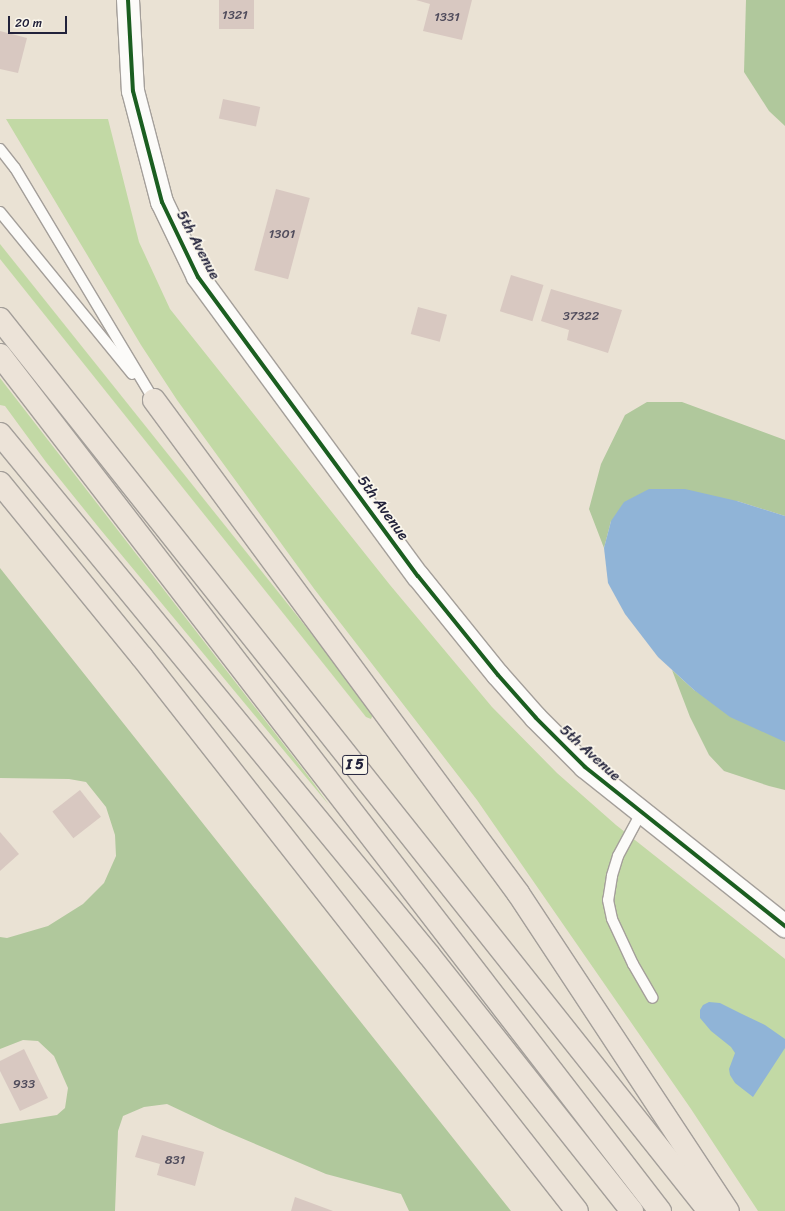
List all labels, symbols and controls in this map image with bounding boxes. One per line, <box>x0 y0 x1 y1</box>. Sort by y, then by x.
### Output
house number: 1321 <box>222 7 248 23</box>
scale bar <box>10 8 69 34</box>
house number: 1331 <box>434 9 460 25</box>
text: 20 m <box>15 12 42 34</box>
street label: 5th Avenue <box>172 208 224 282</box>
house number: 1301 <box>269 226 295 242</box>
house number: 37322 <box>563 308 599 324</box>
street label: 5th Avenue <box>354 472 412 544</box>
street label: 5th Avenue <box>556 721 624 785</box>
road number: I 5 <box>342 753 368 777</box>
house number: 933 <box>13 1076 35 1092</box>
house number: 831 <box>165 1152 185 1168</box>

